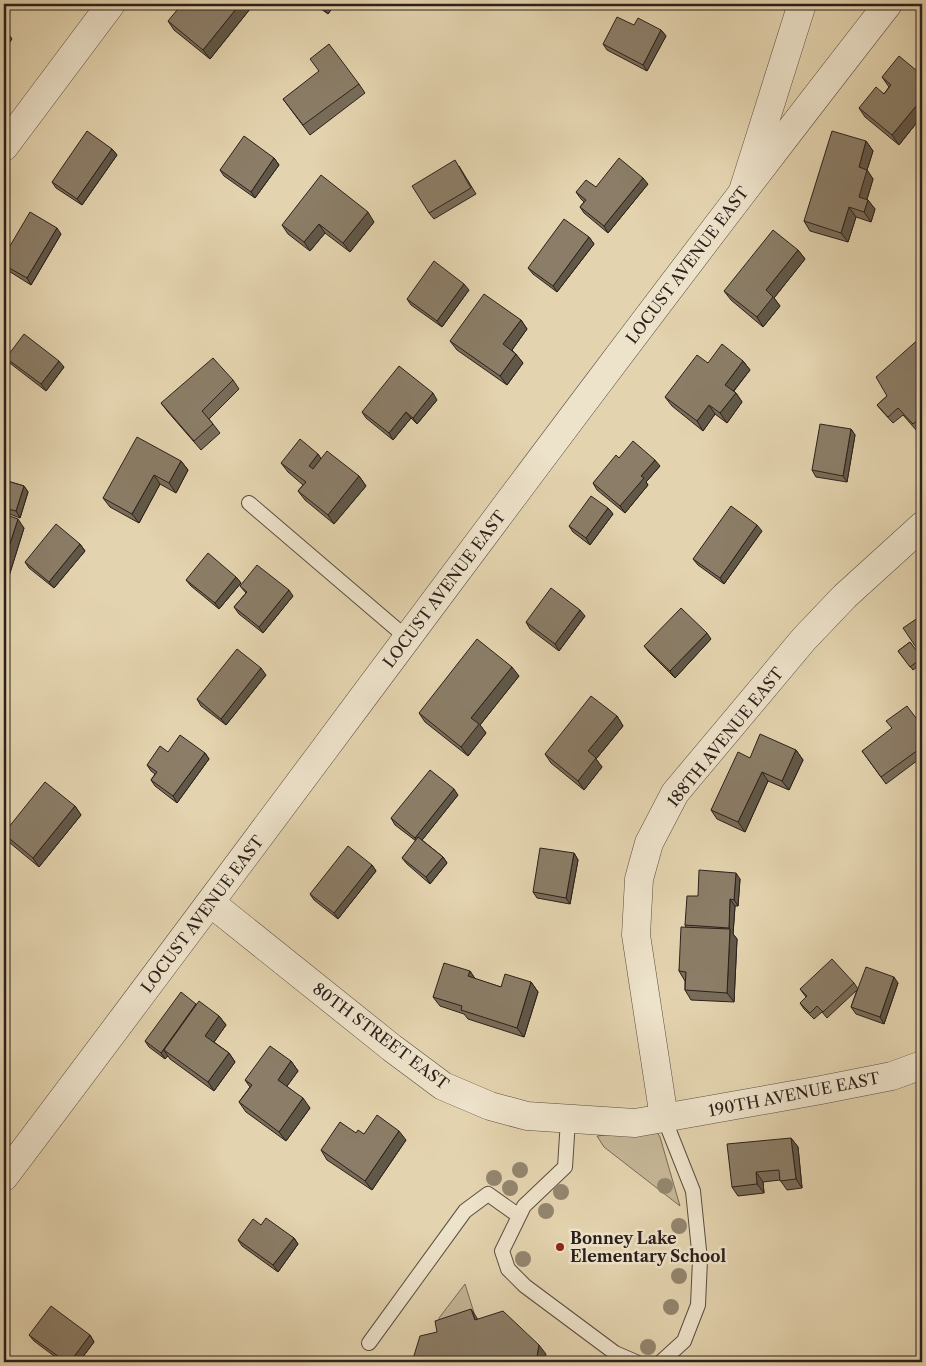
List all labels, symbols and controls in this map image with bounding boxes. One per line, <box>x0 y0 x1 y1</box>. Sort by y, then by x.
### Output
street label: LOCUST AVENUE EAST <box>621 182 753 348</box>
street label: LOCUST AVENUE EAST <box>378 506 510 672</box>
street label: 188TH AVENUE EAST <box>663 663 787 811</box>
street label: LOCUST AVENUE EAST <box>136 831 268 997</box>
street label: 80TH STREET EAST <box>309 978 453 1094</box>
street label: 190TH AVENUE EAST <box>707 1068 881 1120</box>
place label: Bonney Lake Elementary School <box>570 1228 726 1266</box>
marker: Bonney Lake Elementary School <box>554 1241 566 1253</box>

